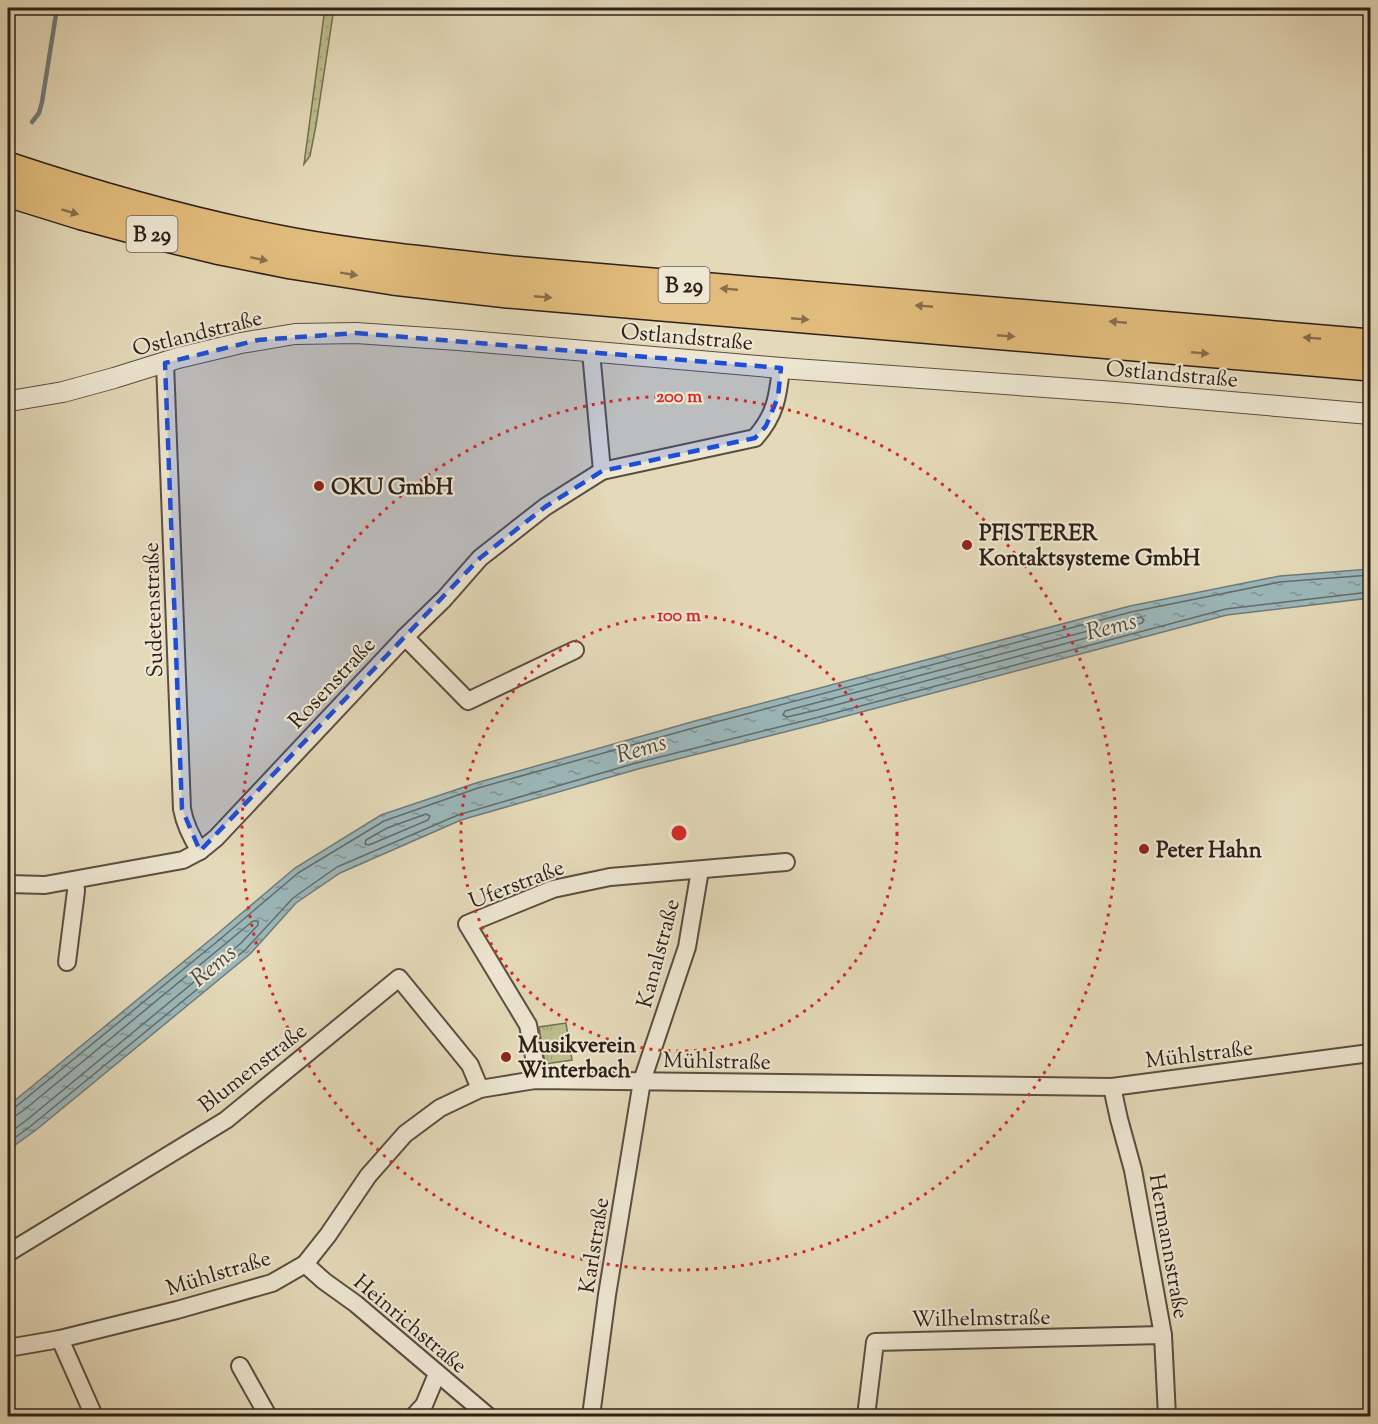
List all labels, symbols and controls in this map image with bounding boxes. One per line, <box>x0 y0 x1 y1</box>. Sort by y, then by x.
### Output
one-way arrow <box>61 208 79 217</box>
road number: B 29 <box>126 216 178 252</box>
one-way arrow <box>250 255 269 264</box>
road number: B 29 <box>658 267 710 303</box>
one-way arrow <box>340 270 359 279</box>
one-way arrow <box>720 284 739 294</box>
one-way arrow <box>533 292 552 302</box>
one-way arrow <box>914 301 933 311</box>
street label: Ostlandstraße <box>129 303 266 367</box>
one-way arrow <box>790 314 809 324</box>
street label: Ostlandstraße <box>619 317 754 361</box>
one-way arrow <box>1108 317 1127 327</box>
one-way arrow <box>996 331 1015 341</box>
one-way arrow <box>1303 333 1322 343</box>
one-way arrow <box>1190 348 1209 358</box>
street label: Ostlandstraße <box>1104 354 1239 398</box>
text: 200 m <box>656 385 702 411</box>
place label: OKU GmbH <box>331 473 454 505</box>
marker: OKU GmbH <box>312 479 326 493</box>
place label: PFISTERER Kontaktsysteme GmbH <box>979 519 1201 576</box>
marker: PFISTERER Kontaktsysteme GmbH <box>960 538 974 552</box>
street label: Sudetenstraße <box>137 542 173 678</box>
text: 100 m <box>657 604 701 630</box>
water label: Rems <box>1083 605 1140 651</box>
street label: Rosenstraße <box>282 631 384 737</box>
water label: Rems <box>612 727 671 773</box>
centre of rings <box>669 823 689 843</box>
place label: Peter Hahn <box>1156 836 1262 868</box>
marker: Peter Hahn <box>1137 842 1151 856</box>
street label: Uferstraße <box>465 853 569 919</box>
street label: Kanalstraße <box>630 896 690 1012</box>
water label: Rems <box>184 937 245 996</box>
street label: Blumenstraße <box>193 1017 315 1122</box>
place label: Musikverein Winterbach <box>518 1031 636 1088</box>
street label: Mühlstraße <box>1144 1034 1255 1078</box>
street label: Mühlstraße <box>663 1046 771 1080</box>
marker: Musikverein Winterbach <box>499 1050 513 1064</box>
street label: Hermannstraße <box>1139 1172 1196 1322</box>
street label: Karlstraße <box>573 1195 619 1296</box>
street label: Mühlstraße <box>163 1244 275 1306</box>
street label: Heinrichstraße <box>345 1268 473 1383</box>
street label: Wilhelmstraße <box>911 1303 1051 1337</box>

